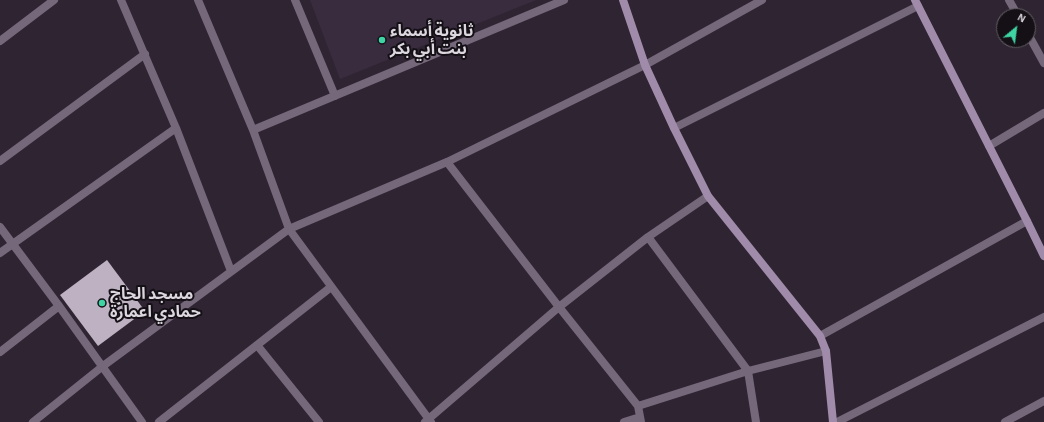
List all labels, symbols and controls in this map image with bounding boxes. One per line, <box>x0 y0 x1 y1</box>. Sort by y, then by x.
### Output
north arrow <box>996 8 1036 48</box>
text: N <box>1016 11 1028 25</box>
place label: ثانوية أسماء بنت أبي بكر <box>390 21 473 59</box>
marker: ثانوية أسماء بنت أبي بكر <box>377 35 387 45</box>
place label: مسجد الحاج حمادي اعمارة <box>110 284 201 322</box>
marker: مسجد الحاج حمادي اعمارة <box>97 298 107 308</box>

